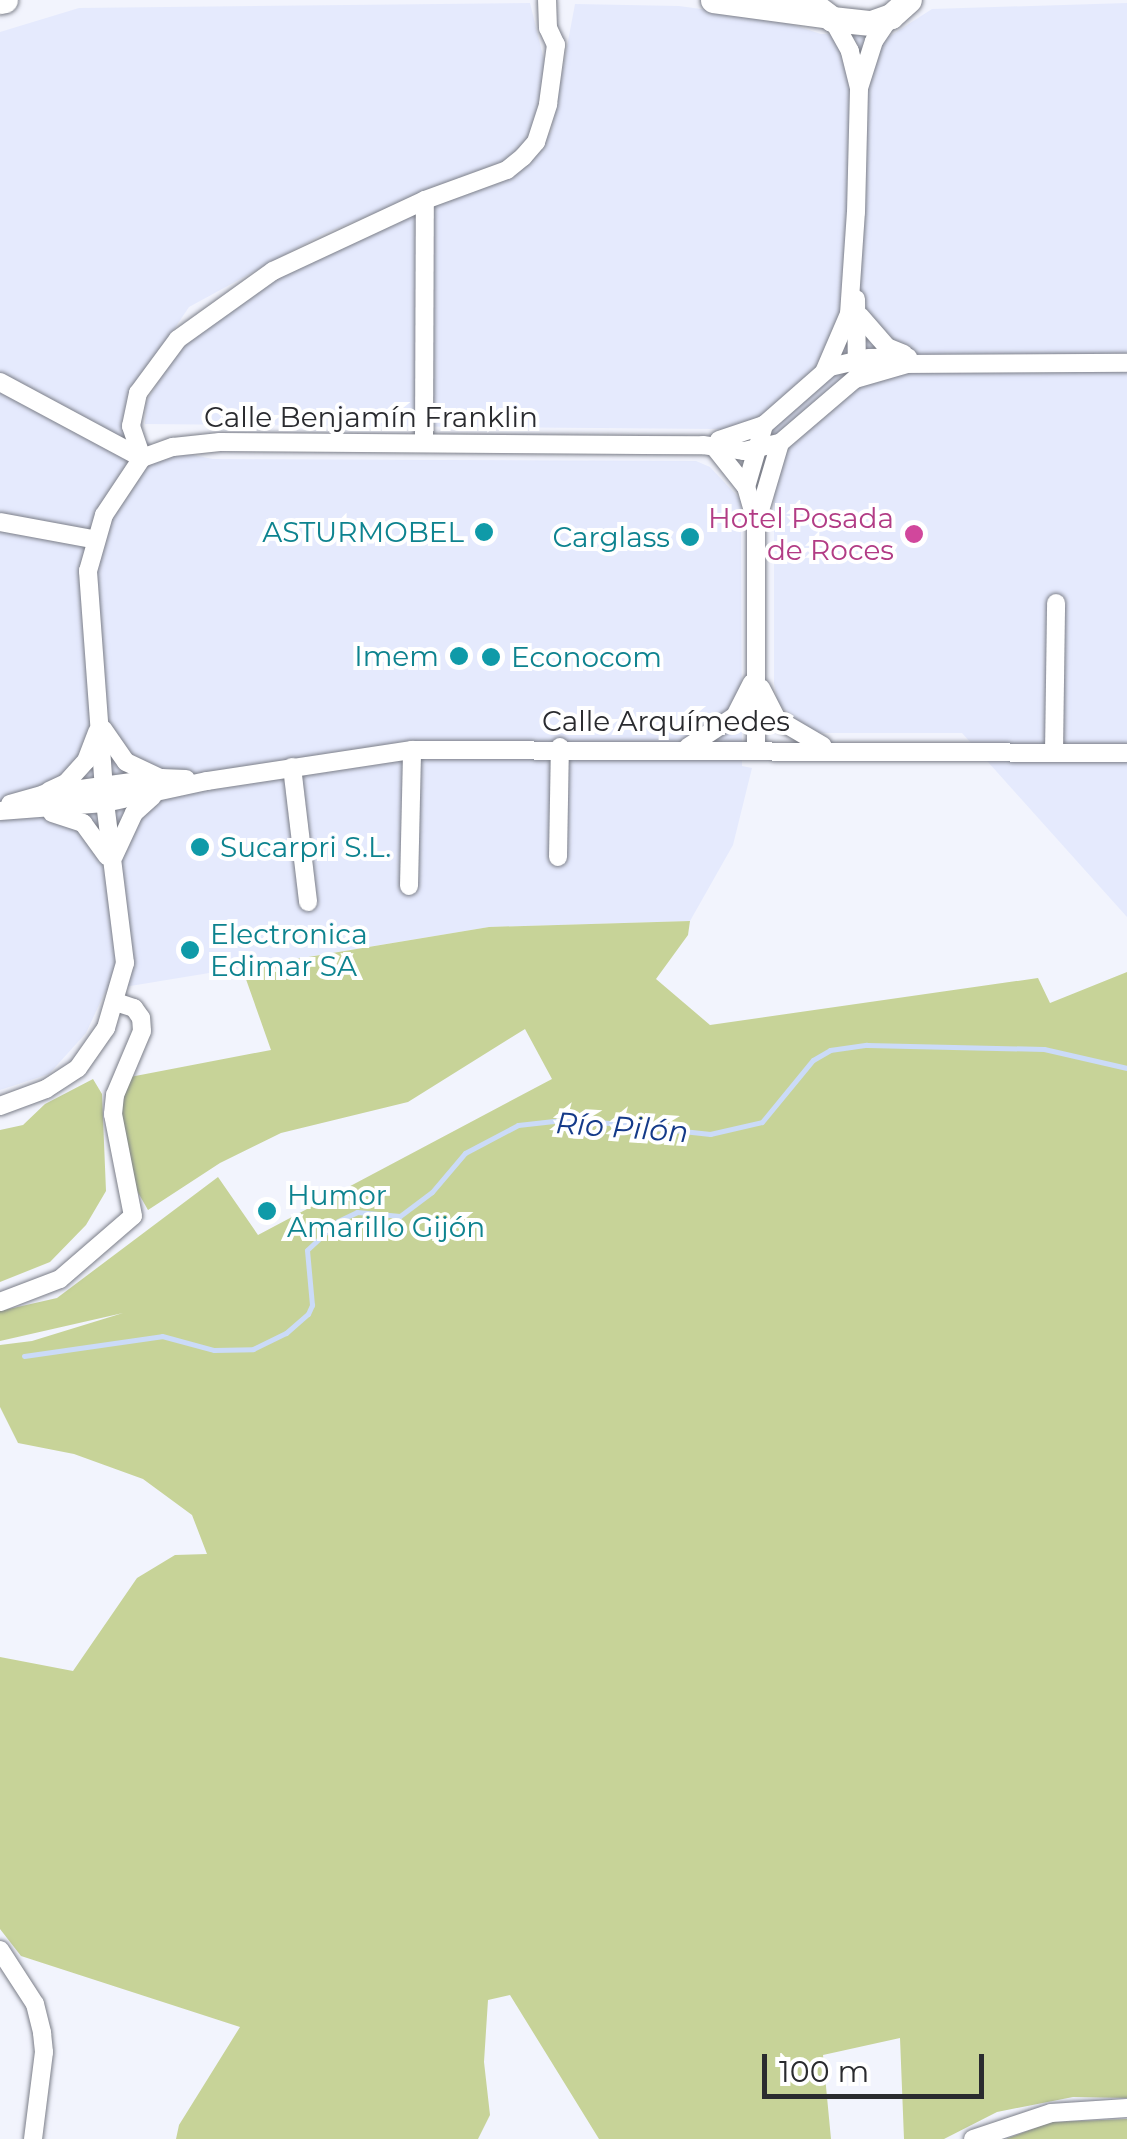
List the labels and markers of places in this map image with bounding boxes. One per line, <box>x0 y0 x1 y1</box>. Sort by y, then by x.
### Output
place label: Hotel Posada de Roces <box>708 501 894 567</box>
place label: ASTURMOBEL <box>262 515 464 549</box>
place label: Carglass <box>552 520 670 554</box>
marker: ASTURMOBEL <box>473 521 495 543</box>
marker: Hotel Posada de Roces <box>903 523 925 545</box>
marker: Carglass <box>679 526 701 548</box>
place label: Imem <box>354 639 439 673</box>
place label: Econocom <box>511 640 662 674</box>
marker: Imem <box>448 645 470 667</box>
marker: Econocom <box>480 646 502 668</box>
place label: Sucarpri S.L. <box>220 830 391 864</box>
marker: Sucarpri S.L. <box>189 836 211 858</box>
place label: Electronica Edimar SA <box>210 917 368 983</box>
marker: Electronica Edimar SA <box>179 939 201 961</box>
place label: Humor Amarillo Gijón <box>287 1178 485 1244</box>
marker: Humor Amarillo Gijón <box>256 1200 278 1222</box>

